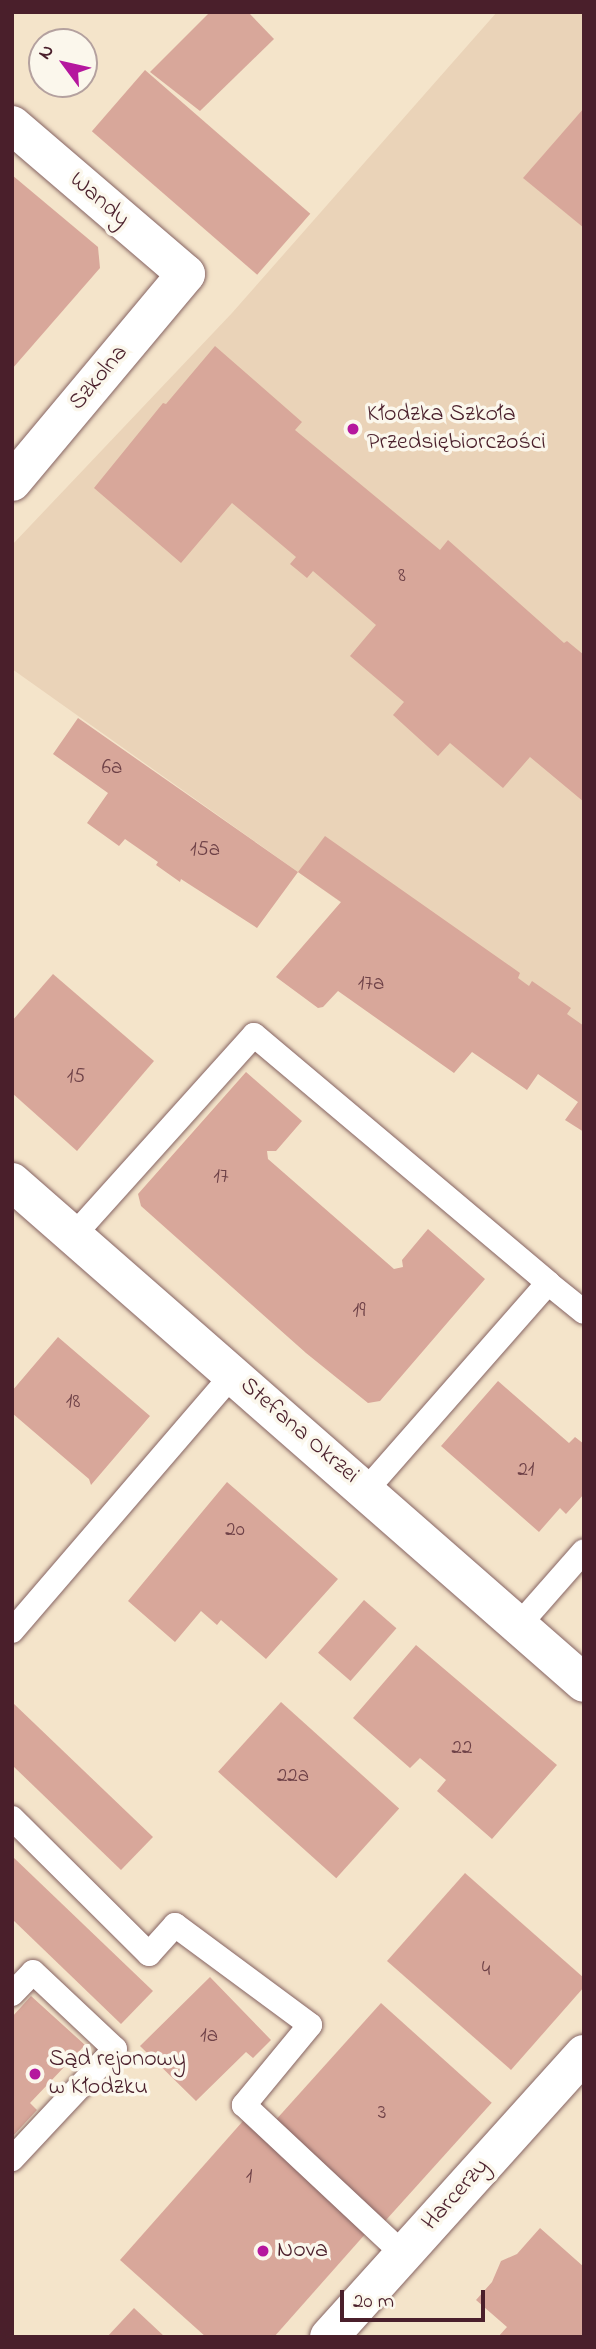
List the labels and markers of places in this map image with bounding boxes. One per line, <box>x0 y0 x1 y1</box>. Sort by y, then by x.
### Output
place label: Kłodzka Szkoła Przedsiębiorczości <box>367 401 546 457</box>
marker: Kłodzka Szkoła Przedsiębiorczości <box>345 421 361 437</box>
place label: Sąd rejonowy w Kłodzku <box>49 2046 186 2102</box>
marker: Sąd rejonowy w Kłodzku <box>27 2066 43 2082</box>
place label: Nova <box>277 2237 328 2265</box>
marker: Nova <box>255 2243 271 2259</box>

